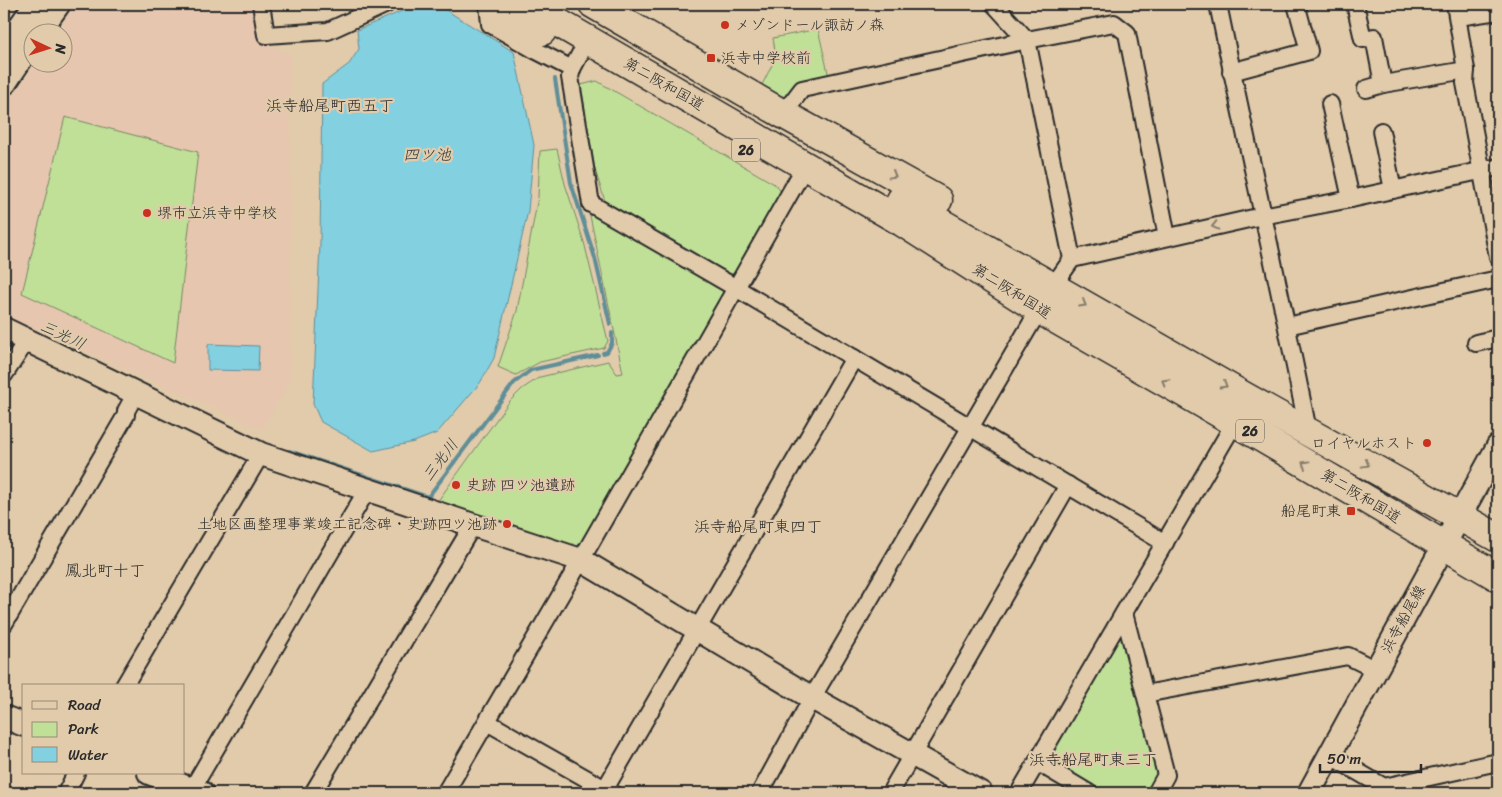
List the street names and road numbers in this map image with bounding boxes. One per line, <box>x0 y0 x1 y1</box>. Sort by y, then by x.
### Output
street label: 第二阪和国道 <box>619 50 709 118</box>
road number: 26 <box>732 138 760 162</box>
street label: 第二阪和国道 <box>967 256 1057 326</box>
road number: 26 <box>1236 420 1264 442</box>
street label: 第二阪和国道 <box>1316 462 1406 530</box>
street label: 浜寺船尾線 <box>1373 580 1433 658</box>

